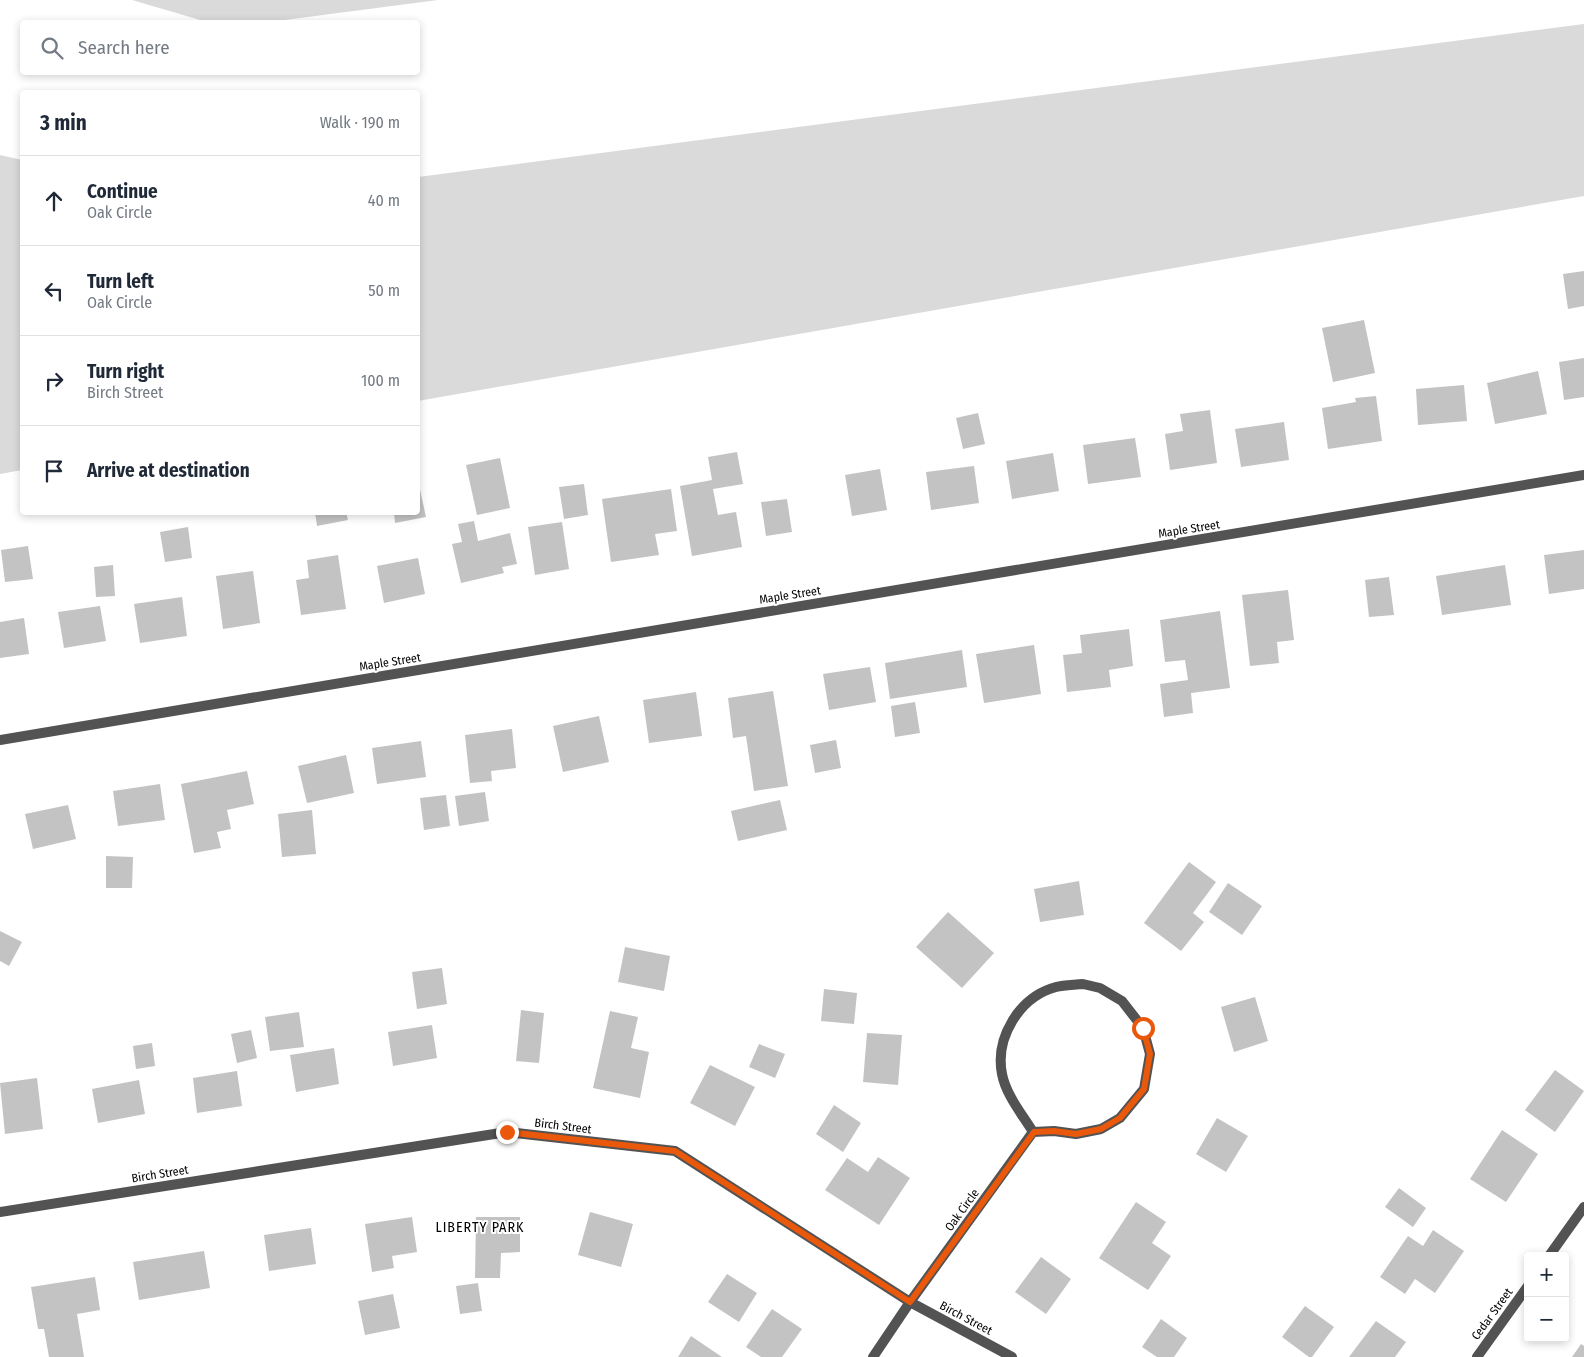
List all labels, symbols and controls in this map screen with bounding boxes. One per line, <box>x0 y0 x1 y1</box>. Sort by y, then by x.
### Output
search box <box>20 20 420 75</box>
icon: search <box>38 34 66 62</box>
text: Search here <box>78 36 170 59</box>
text: 3 min <box>40 110 87 136</box>
text: Walk · 190 m <box>320 113 400 132</box>
text: Continue <box>87 180 158 203</box>
icon: ahead <box>40 187 68 215</box>
text: 40 m <box>368 191 400 210</box>
text: Oak Circle <box>87 203 152 222</box>
text: Turn left <box>87 270 154 293</box>
icon: left <box>40 277 68 305</box>
text: 50 m <box>368 281 400 300</box>
text: Oak Circle <box>87 293 152 312</box>
text: Turn right <box>87 360 164 383</box>
icon: right <box>40 367 68 395</box>
text: 100 m <box>361 371 400 390</box>
text: Birch Street <box>87 383 163 402</box>
icon: arrive <box>40 457 68 485</box>
text: Arrive at destination <box>87 459 250 482</box>
street label: Maple Street <box>1157 517 1221 541</box>
street label: Maple Street <box>758 583 822 607</box>
street label: Maple Street <box>358 650 422 674</box>
route start <box>1132 1017 1155 1040</box>
street label: Birch Street <box>534 1116 592 1136</box>
route end <box>496 1121 519 1144</box>
street label: Birch Street <box>131 1163 189 1185</box>
street label: Oak Circle <box>942 1186 982 1234</box>
district label: LIBERTY PARK <box>435 1219 525 1236</box>
map controls <box>1524 1252 1569 1342</box>
button: + <box>1524 1252 1569 1297</box>
street label: Cedar Street <box>1469 1285 1516 1343</box>
button: − <box>1524 1297 1569 1342</box>
street label: Birch Street <box>937 1298 995 1338</box>

